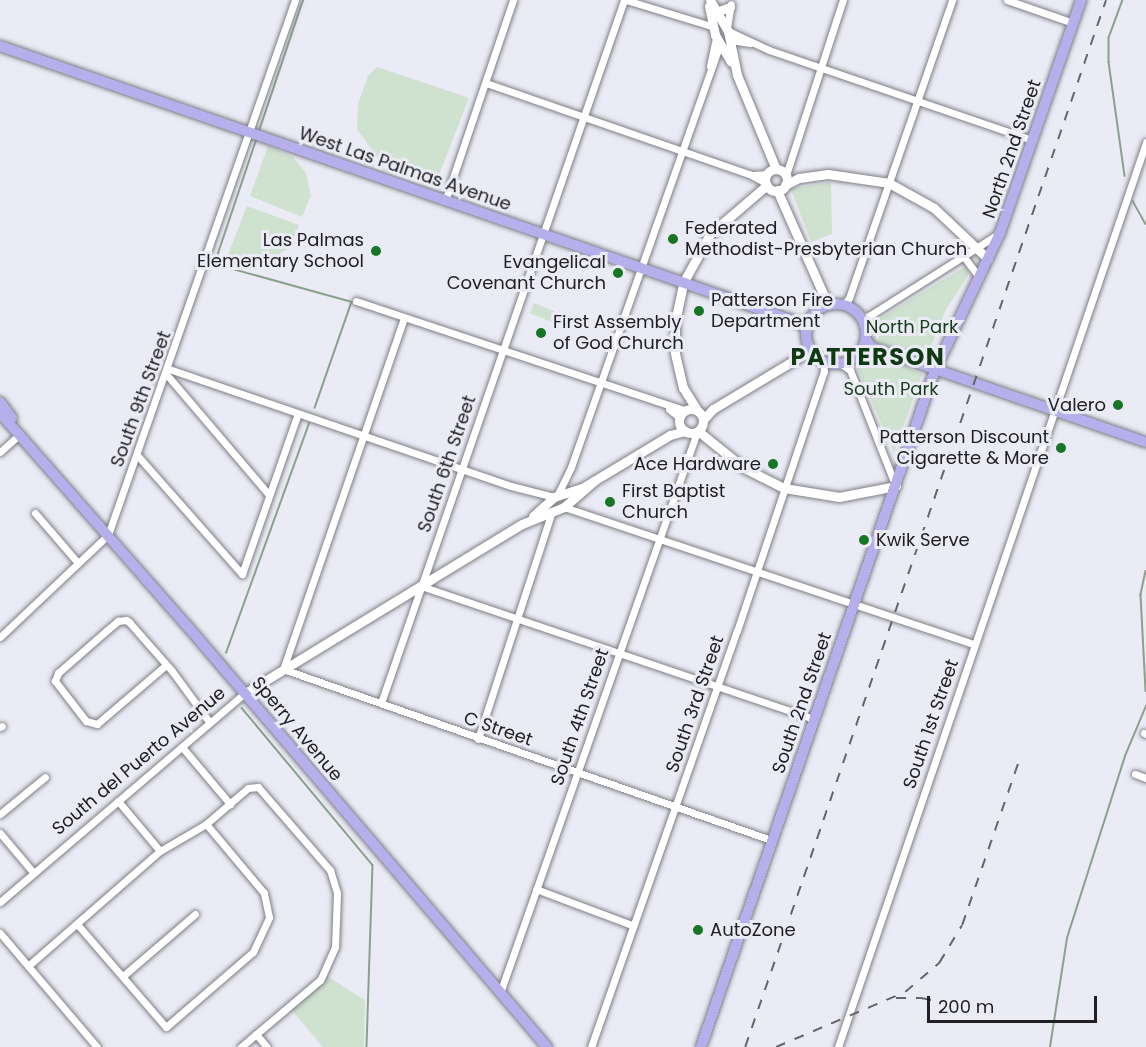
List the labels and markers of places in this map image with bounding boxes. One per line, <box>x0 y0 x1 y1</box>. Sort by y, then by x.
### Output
place label: Federated Methodist-Presbyterian Church <box>685 218 967 260</box>
place label: Las Palmas Elementary School <box>197 230 364 272</box>
marker: Federated Methodist-Presbyterian Church <box>666 232 680 246</box>
marker: Las Palmas Elementary School <box>369 244 383 258</box>
place label: Evangelical Covenant Church <box>447 252 606 294</box>
marker: Evangelical Covenant Church <box>611 266 625 280</box>
place label: Patterson Fire Department <box>711 290 833 332</box>
marker: Patterson Fire Department <box>692 304 706 318</box>
place label: First Assembly of God Church <box>553 312 684 354</box>
marker: First Assembly of God Church <box>534 326 548 340</box>
place label: Valero <box>1048 394 1106 416</box>
marker: Valero <box>1111 398 1125 412</box>
place label: Patterson Discount Cigarette & More <box>880 427 1049 470</box>
marker: Patterson Discount Cigarette & More <box>1054 441 1068 455</box>
place label: Ace Hardware <box>634 453 761 475</box>
marker: Ace Hardware <box>766 457 780 471</box>
place label: First Baptist Church <box>622 481 725 524</box>
marker: First Baptist Church <box>603 495 617 509</box>
place label: Kwik Serve <box>876 529 970 551</box>
marker: Kwik Serve <box>857 533 871 547</box>
place label: AutoZone <box>710 919 796 941</box>
marker: AutoZone <box>691 923 705 937</box>

